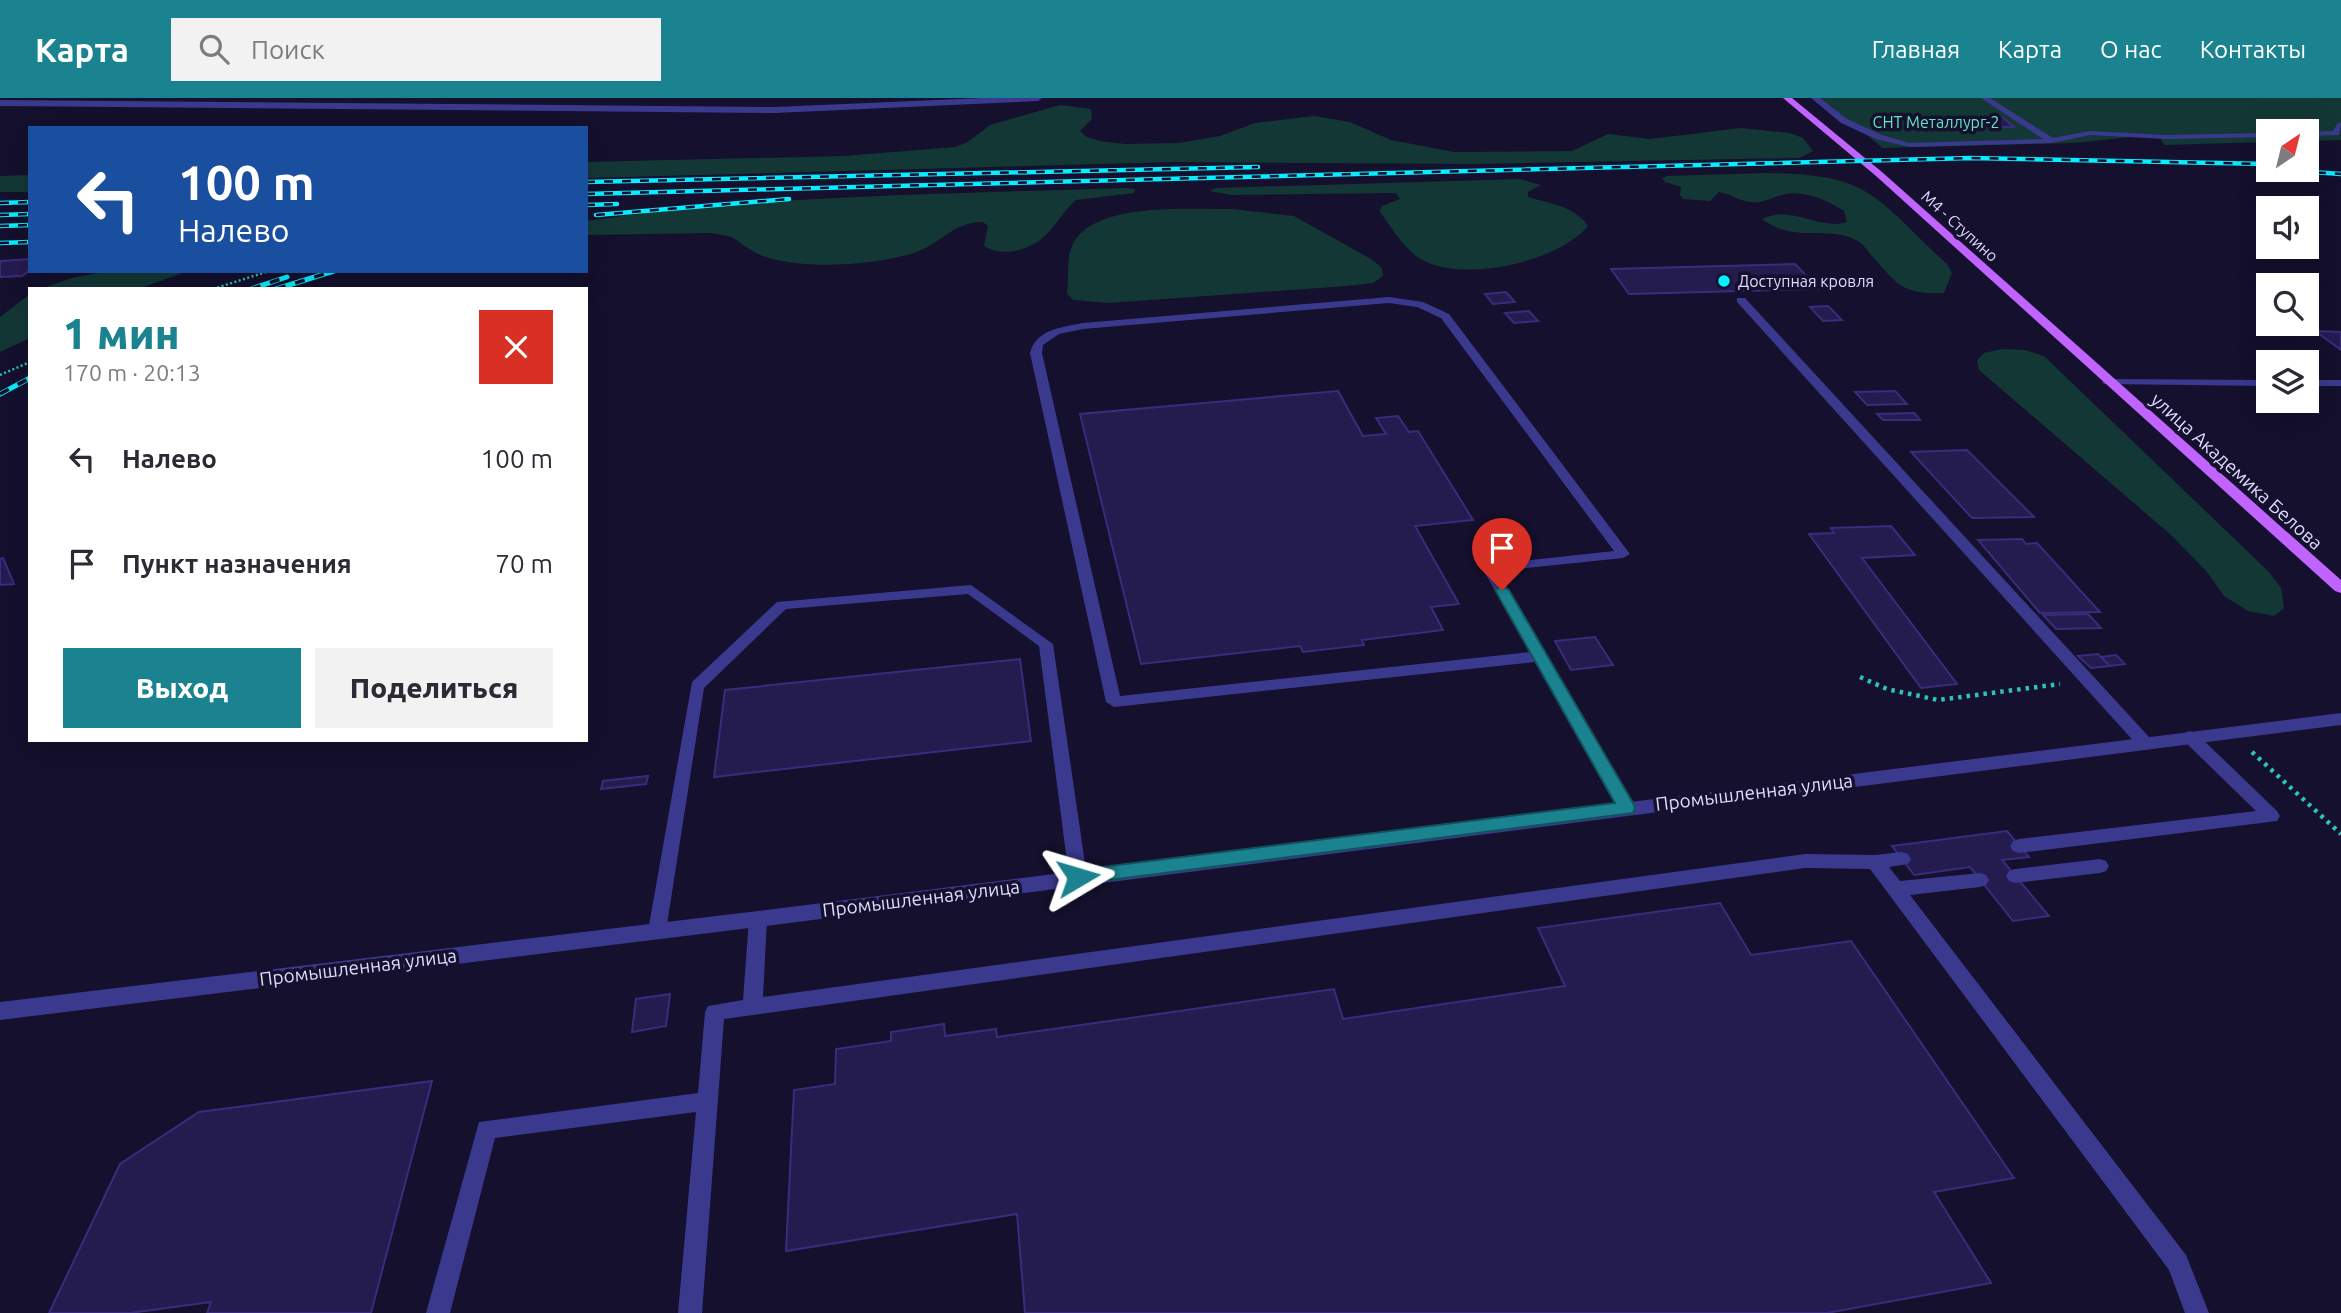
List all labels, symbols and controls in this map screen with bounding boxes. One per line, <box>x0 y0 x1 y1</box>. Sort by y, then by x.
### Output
search box <box>171 18 661 81</box>
icon: search <box>195 30 233 68</box>
text: Карта <box>35 31 129 68</box>
text: Поиск <box>251 35 325 64</box>
text: Главная <box>1872 36 1960 63</box>
text: Карта <box>1998 36 2062 63</box>
text: О нас <box>2100 36 2162 63</box>
text: Контакты <box>2200 36 2306 63</box>
park label: СНТ Металлург-2 <box>1873 113 1999 131</box>
north arrow <box>2256 119 2319 182</box>
map controls <box>2256 119 2319 413</box>
icon: left <box>63 154 154 245</box>
text: 100 m <box>178 154 315 209</box>
street label: М4 - Ступино <box>1918 187 2002 265</box>
button: sound <box>2256 196 2319 259</box>
text: Налево <box>178 212 290 248</box>
place label: Доступная кровля <box>1738 272 1874 290</box>
marker: Доступная кровля <box>1716 273 1732 289</box>
button: search <box>2256 273 2319 336</box>
text: 1 мин <box>63 310 180 357</box>
button: close <box>479 310 553 384</box>
button: layers <box>2256 350 2319 413</box>
text: 170 m · 20:13 <box>63 360 201 385</box>
street label: улица Академика Белова <box>2147 388 2327 554</box>
icon: left <box>63 440 101 478</box>
text: Налево <box>122 444 217 473</box>
text: 100 m <box>481 444 553 473</box>
pin <box>1472 518 1532 590</box>
icon: arrive <box>1483 529 1521 567</box>
icon: arrive <box>63 545 101 583</box>
text: Пункт назначения <box>122 549 352 578</box>
text: 70 m <box>495 549 553 578</box>
button: Выход <box>63 648 301 728</box>
button: Поделиться <box>315 648 553 728</box>
street label: Промышленная улица <box>1654 769 1854 815</box>
position arrow <box>1041 840 1115 914</box>
street label: Промышленная улица <box>821 875 1021 921</box>
street label: Промышленная улица <box>258 944 458 990</box>

